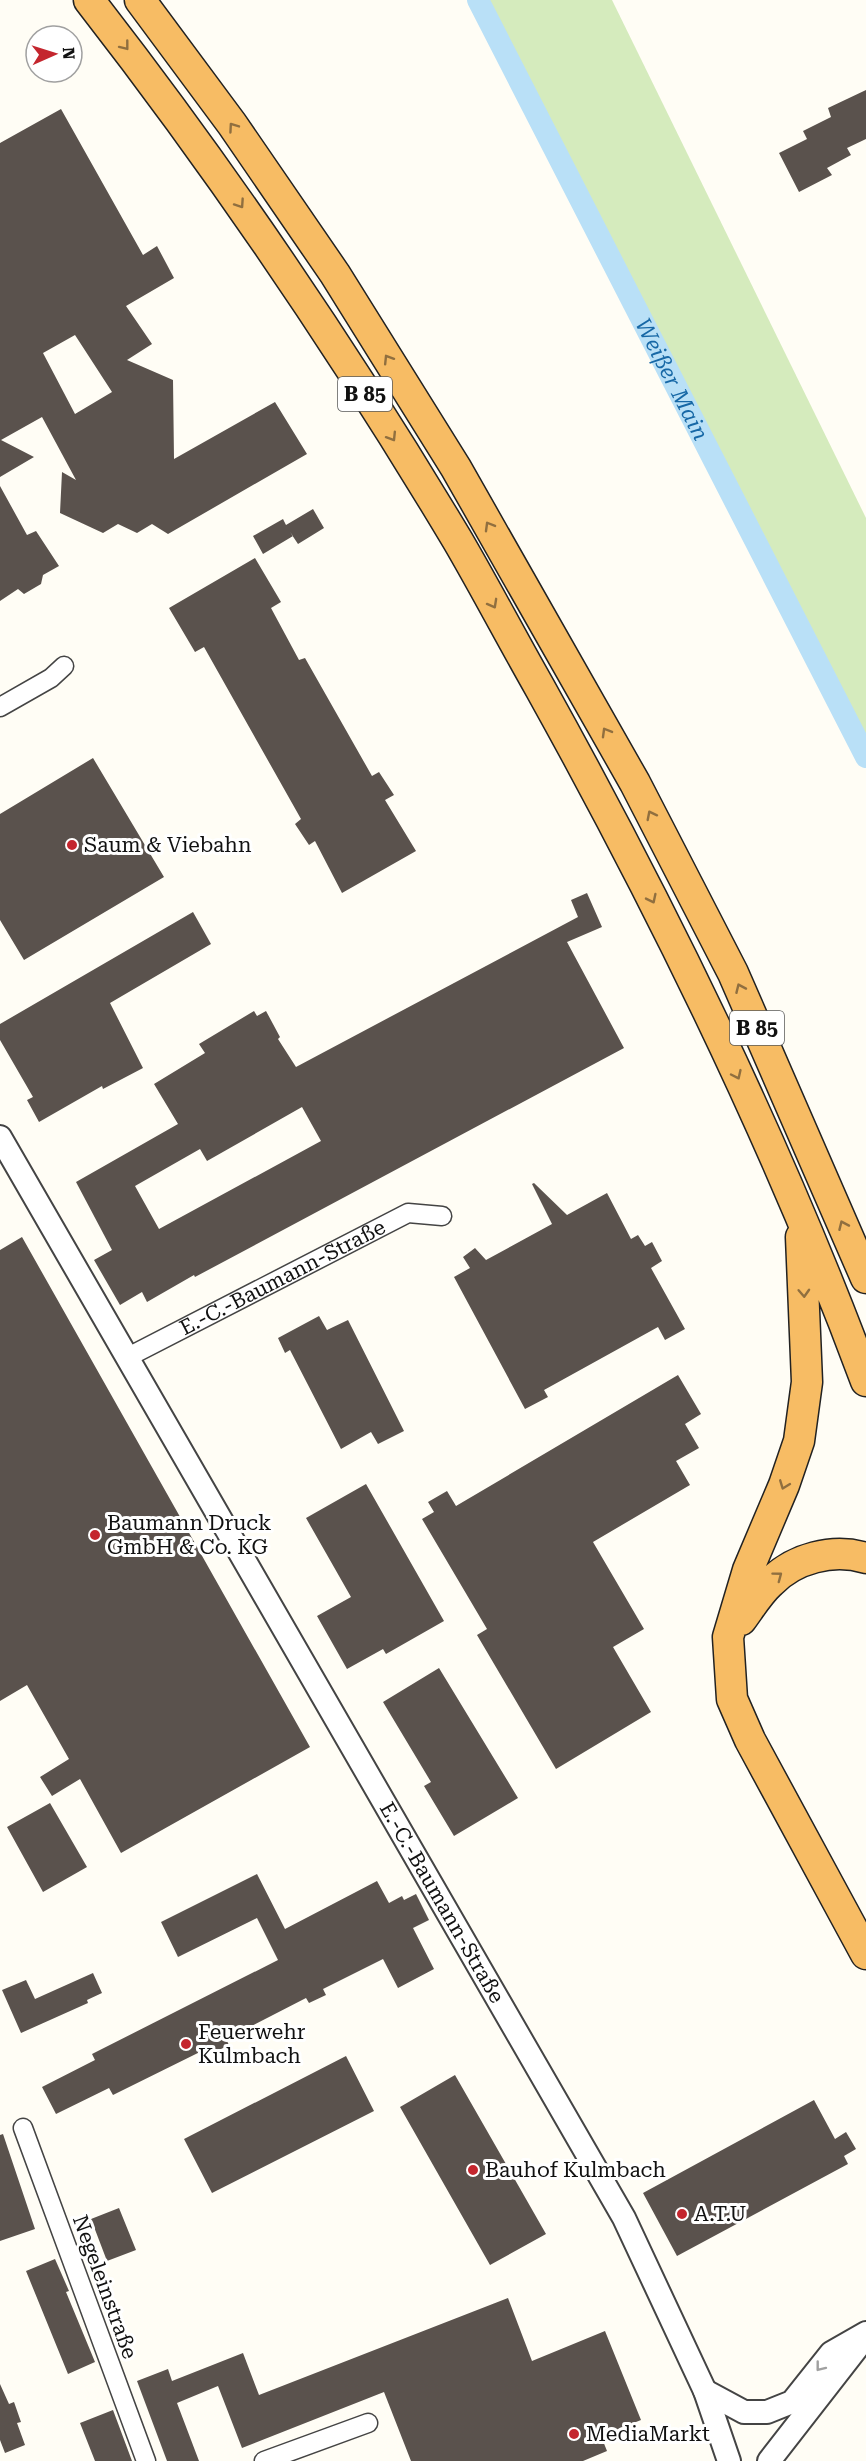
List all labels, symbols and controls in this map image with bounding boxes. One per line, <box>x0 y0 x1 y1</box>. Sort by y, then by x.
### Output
north arrow <box>24 24 84 84</box>
one-way arrow <box>117 40 128 51</box>
text: N <box>59 47 78 60</box>
one-way arrow <box>230 123 241 134</box>
one-way arrow <box>233 197 244 208</box>
water label: Weißer Main <box>630 314 713 444</box>
one-way arrow <box>384 355 396 365</box>
road number: B 85 <box>338 377 392 411</box>
one-way arrow <box>385 431 397 441</box>
one-way arrow <box>485 522 496 532</box>
one-way arrow <box>486 598 497 608</box>
one-way arrow <box>602 728 613 738</box>
one-way arrow <box>647 810 658 821</box>
place label: Saum & Viebahn <box>84 833 252 857</box>
marker: Saum & Viebahn <box>65 838 79 852</box>
one-way arrow <box>645 893 657 904</box>
one-way arrow <box>735 984 747 995</box>
road number: B 85 <box>730 1011 784 1045</box>
one-way arrow <box>730 1068 742 1079</box>
street label: E.-C.-Baumann-Straße <box>176 1215 389 1340</box>
one-way arrow <box>838 1220 850 1231</box>
one-way arrow <box>797 1288 810 1297</box>
one-way arrow <box>779 1478 791 1489</box>
place label: Baumann Druck GmbH & Co. KG <box>107 1511 271 1559</box>
marker: Baumann Druck GmbH & Co. KG <box>88 1528 102 1542</box>
one-way arrow <box>772 1572 783 1583</box>
street label: E.-C.-Baumann-Straße <box>375 1798 509 2007</box>
place label: Feuerwehr Kulmbach <box>198 2020 306 2068</box>
marker: Feuerwehr Kulmbach <box>179 2037 193 2051</box>
place label: Bauhof Kulmbach <box>485 2158 666 2182</box>
marker: Bauhof Kulmbach <box>466 2163 480 2177</box>
place label: A.T.U <box>694 2202 747 2226</box>
marker: A.T.U <box>675 2207 689 2221</box>
street label: Negeleinstraße <box>68 2212 142 2362</box>
one-way arrow <box>816 2361 827 2372</box>
place label: MediaMarkt <box>586 2422 710 2446</box>
marker: MediaMarkt <box>567 2427 581 2441</box>

